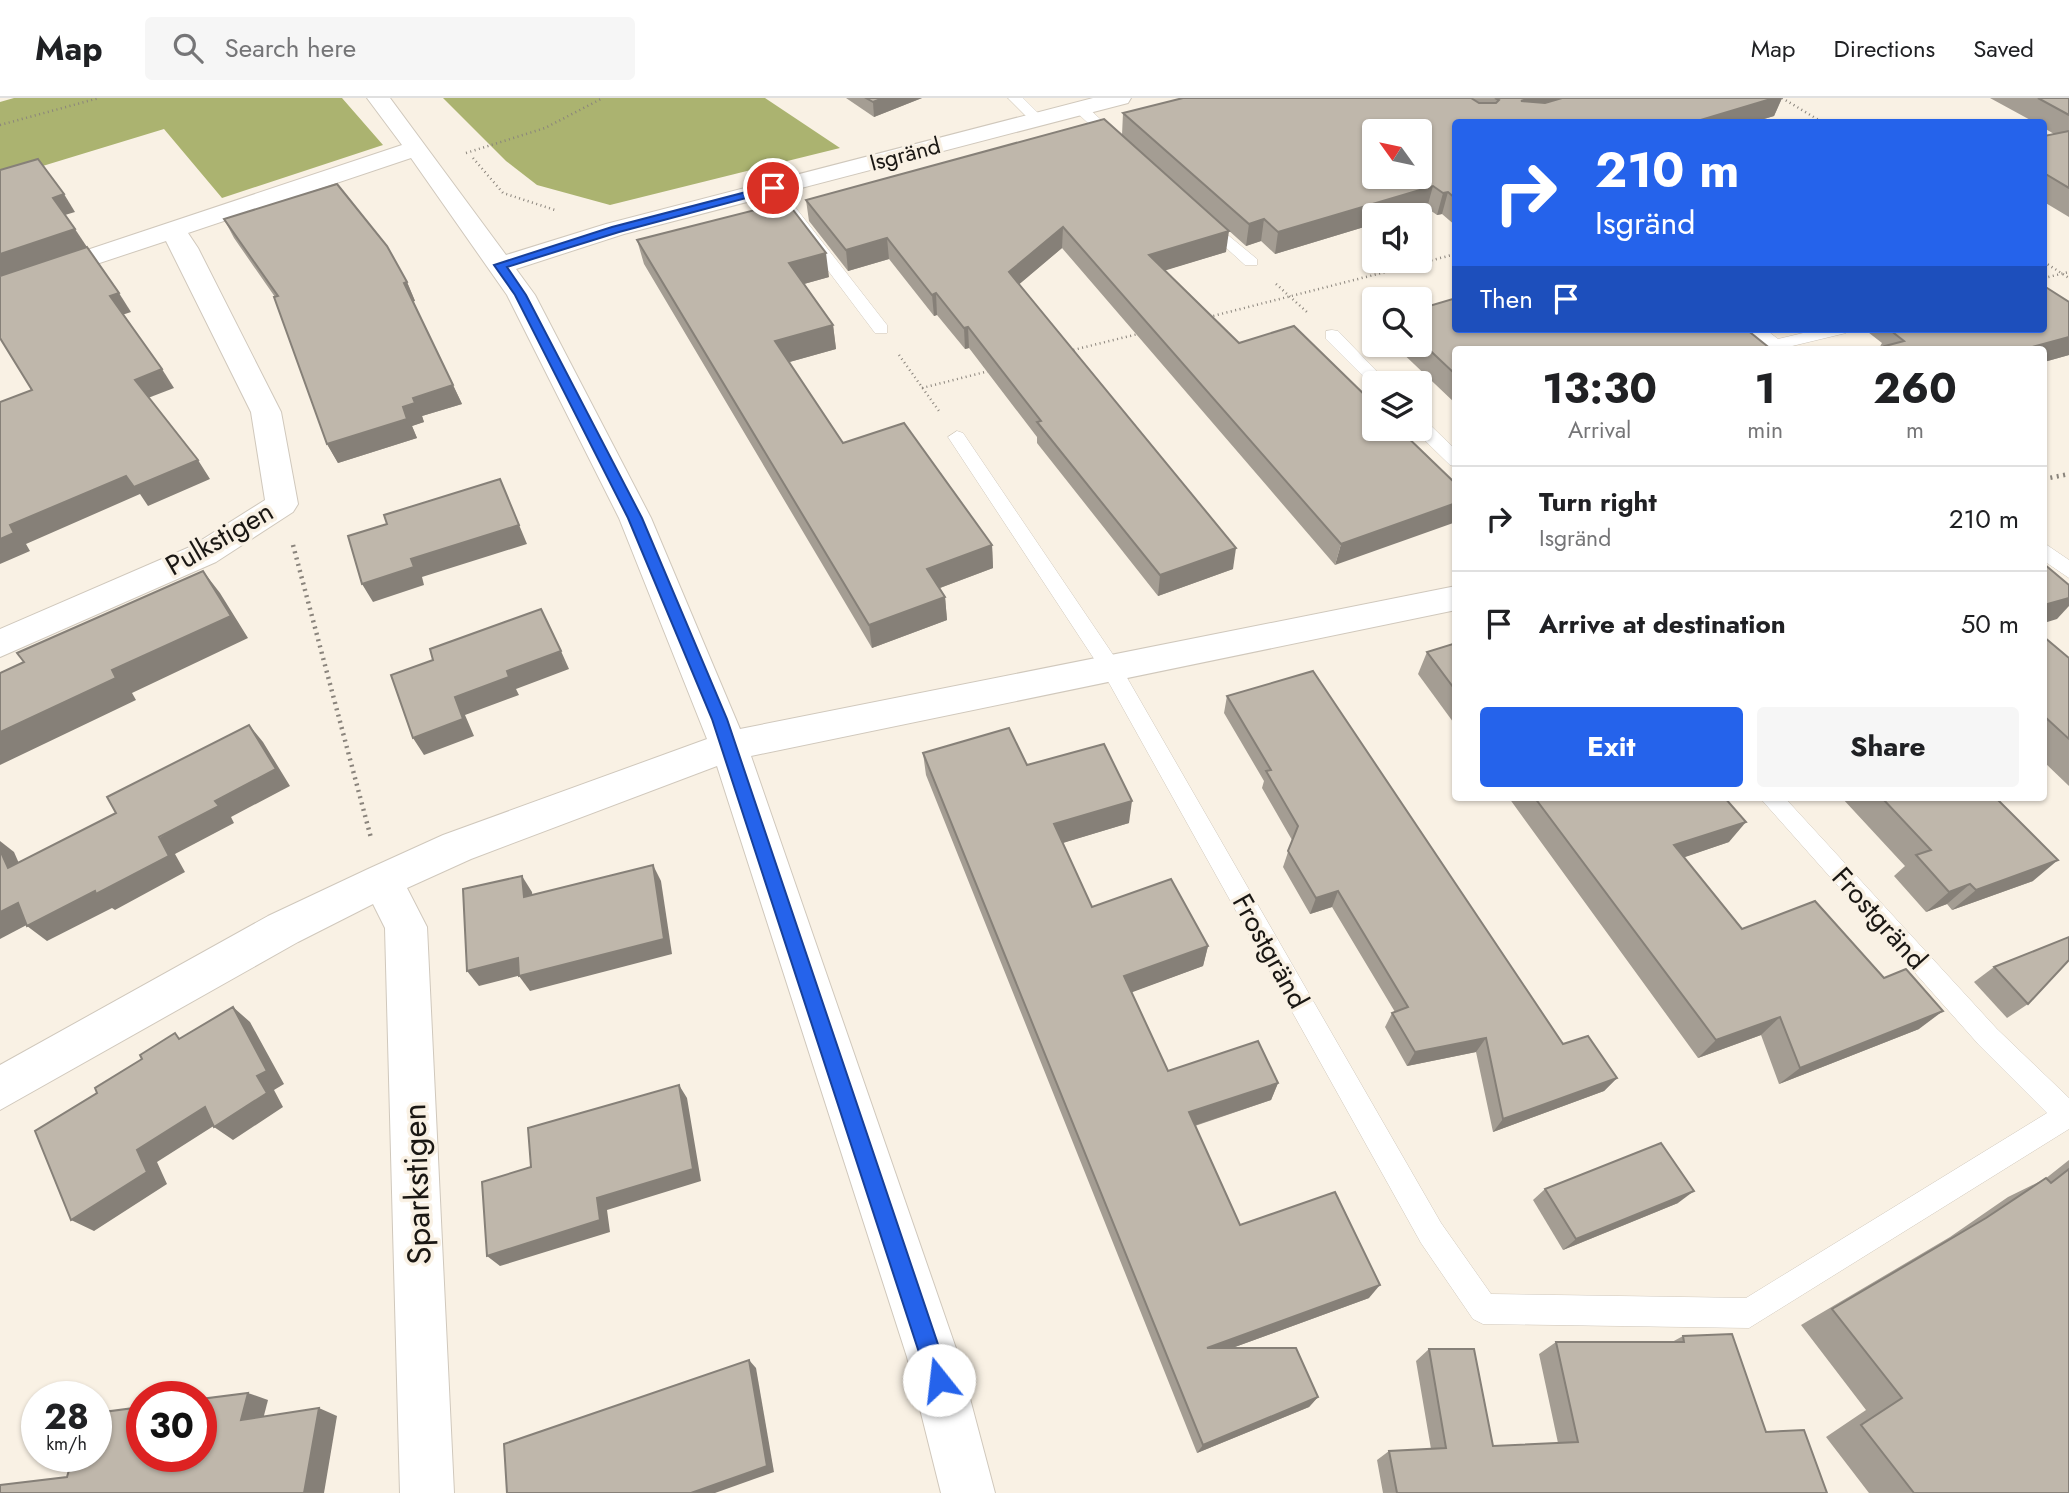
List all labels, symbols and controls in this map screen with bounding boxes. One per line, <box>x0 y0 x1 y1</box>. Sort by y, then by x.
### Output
search box <box>145 17 635 80</box>
text: Map <box>35 25 103 72</box>
icon: search <box>169 29 207 67</box>
text: Search here <box>225 29 356 67</box>
text: Map <box>1751 31 1796 66</box>
text: Directions <box>1834 31 1935 66</box>
text: Saved <box>1973 31 2034 66</box>
north arrow <box>1362 119 1432 189</box>
map controls <box>1362 119 1432 441</box>
street label: Isgränd <box>866 128 944 180</box>
text: 210 m <box>1595 135 1739 205</box>
icon: right <box>1480 147 1571 238</box>
pin <box>743 158 803 218</box>
icon: arrive <box>754 169 792 207</box>
text: Isgränd <box>1595 200 1696 246</box>
button: sound <box>1362 203 1432 273</box>
text: Then <box>1480 280 1533 318</box>
icon: arrive <box>1547 280 1585 318</box>
button: search <box>1362 287 1432 357</box>
text: 13:30 <box>1542 358 1657 419</box>
text: 1 <box>1754 358 1776 419</box>
text: 260 <box>1873 358 1957 419</box>
button: layers <box>1362 371 1432 441</box>
text: Arrival <box>1568 413 1631 447</box>
text: min <box>1747 413 1783 447</box>
text: m <box>1906 413 1924 447</box>
text: Turn right <box>1539 483 1657 521</box>
street label: Pulkstigen <box>158 491 281 586</box>
icon: right <box>1480 500 1518 538</box>
text: 210 m <box>1949 500 2019 538</box>
text: Isgränd <box>1539 521 1611 555</box>
icon: arrive <box>1480 605 1518 643</box>
text: Arrive at destination <box>1539 605 1786 643</box>
text: 50 m <box>1961 605 2019 643</box>
button: Exit <box>1480 707 1743 787</box>
button: Share <box>1757 707 2019 787</box>
street label: Frostgränd <box>1822 858 1937 979</box>
street label: Frostgränd <box>1222 886 1319 1016</box>
street label: Sparkstigen <box>390 1102 443 1266</box>
position arrow <box>902 1343 976 1417</box>
speed limit sign: 30 <box>126 1381 217 1472</box>
text: 28 <box>44 1392 89 1442</box>
text: km/h <box>46 1431 87 1457</box>

